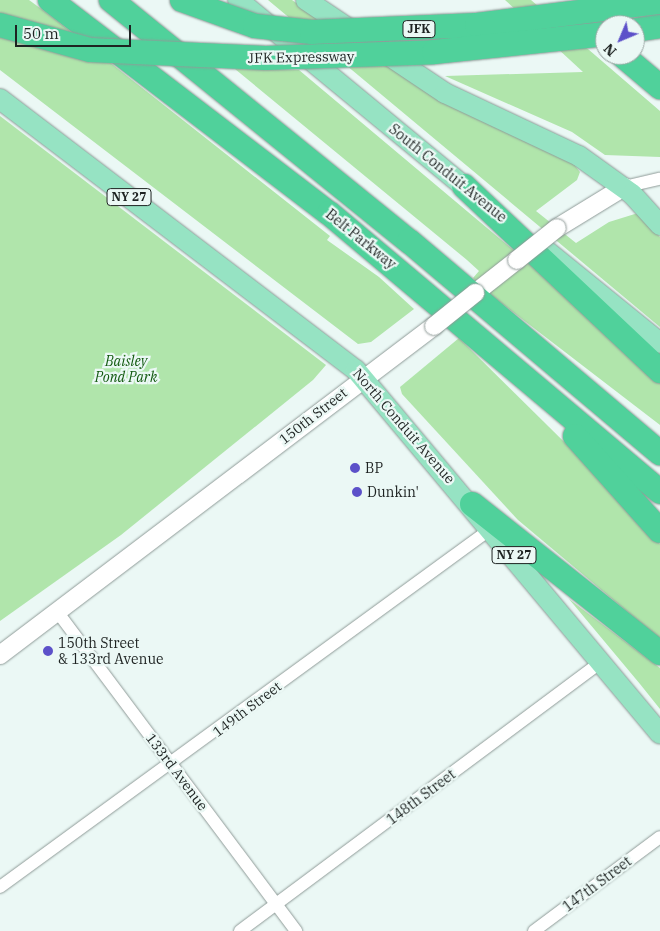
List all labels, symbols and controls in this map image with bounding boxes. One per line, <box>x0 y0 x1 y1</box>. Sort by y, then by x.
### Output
scale bar <box>18 15 134 47</box>
north arrow <box>595 15 645 65</box>
road number: JFK <box>402 20 436 38</box>
text: 50 m <box>23 24 59 43</box>
text: N <box>600 40 620 60</box>
street label: JFK Expressway <box>248 48 354 66</box>
street label: South Conduit Avenue <box>386 120 510 226</box>
road number: NY 27 <box>106 188 152 206</box>
street label: Belt Parkway <box>322 206 400 272</box>
park label: Baisley Pond Park <box>95 353 157 386</box>
street label: North Conduit Avenue <box>350 365 458 487</box>
street label: 150th Street <box>276 384 350 448</box>
place label: BP <box>365 460 383 476</box>
marker: BP <box>349 462 361 474</box>
place label: Dunkin' <box>367 484 419 500</box>
marker: Dunkin' <box>351 486 363 498</box>
road number: NY 27 <box>492 546 536 564</box>
place label: 150th Street & 133rd Avenue <box>58 635 164 668</box>
marker: 150th Street & 133rd Avenue <box>42 645 54 657</box>
street label: 149th Street <box>209 678 285 740</box>
street label: 133rd Avenue <box>142 730 212 814</box>
street label: 148th Street <box>383 766 459 828</box>
street label: 147th Street <box>559 853 635 915</box>

